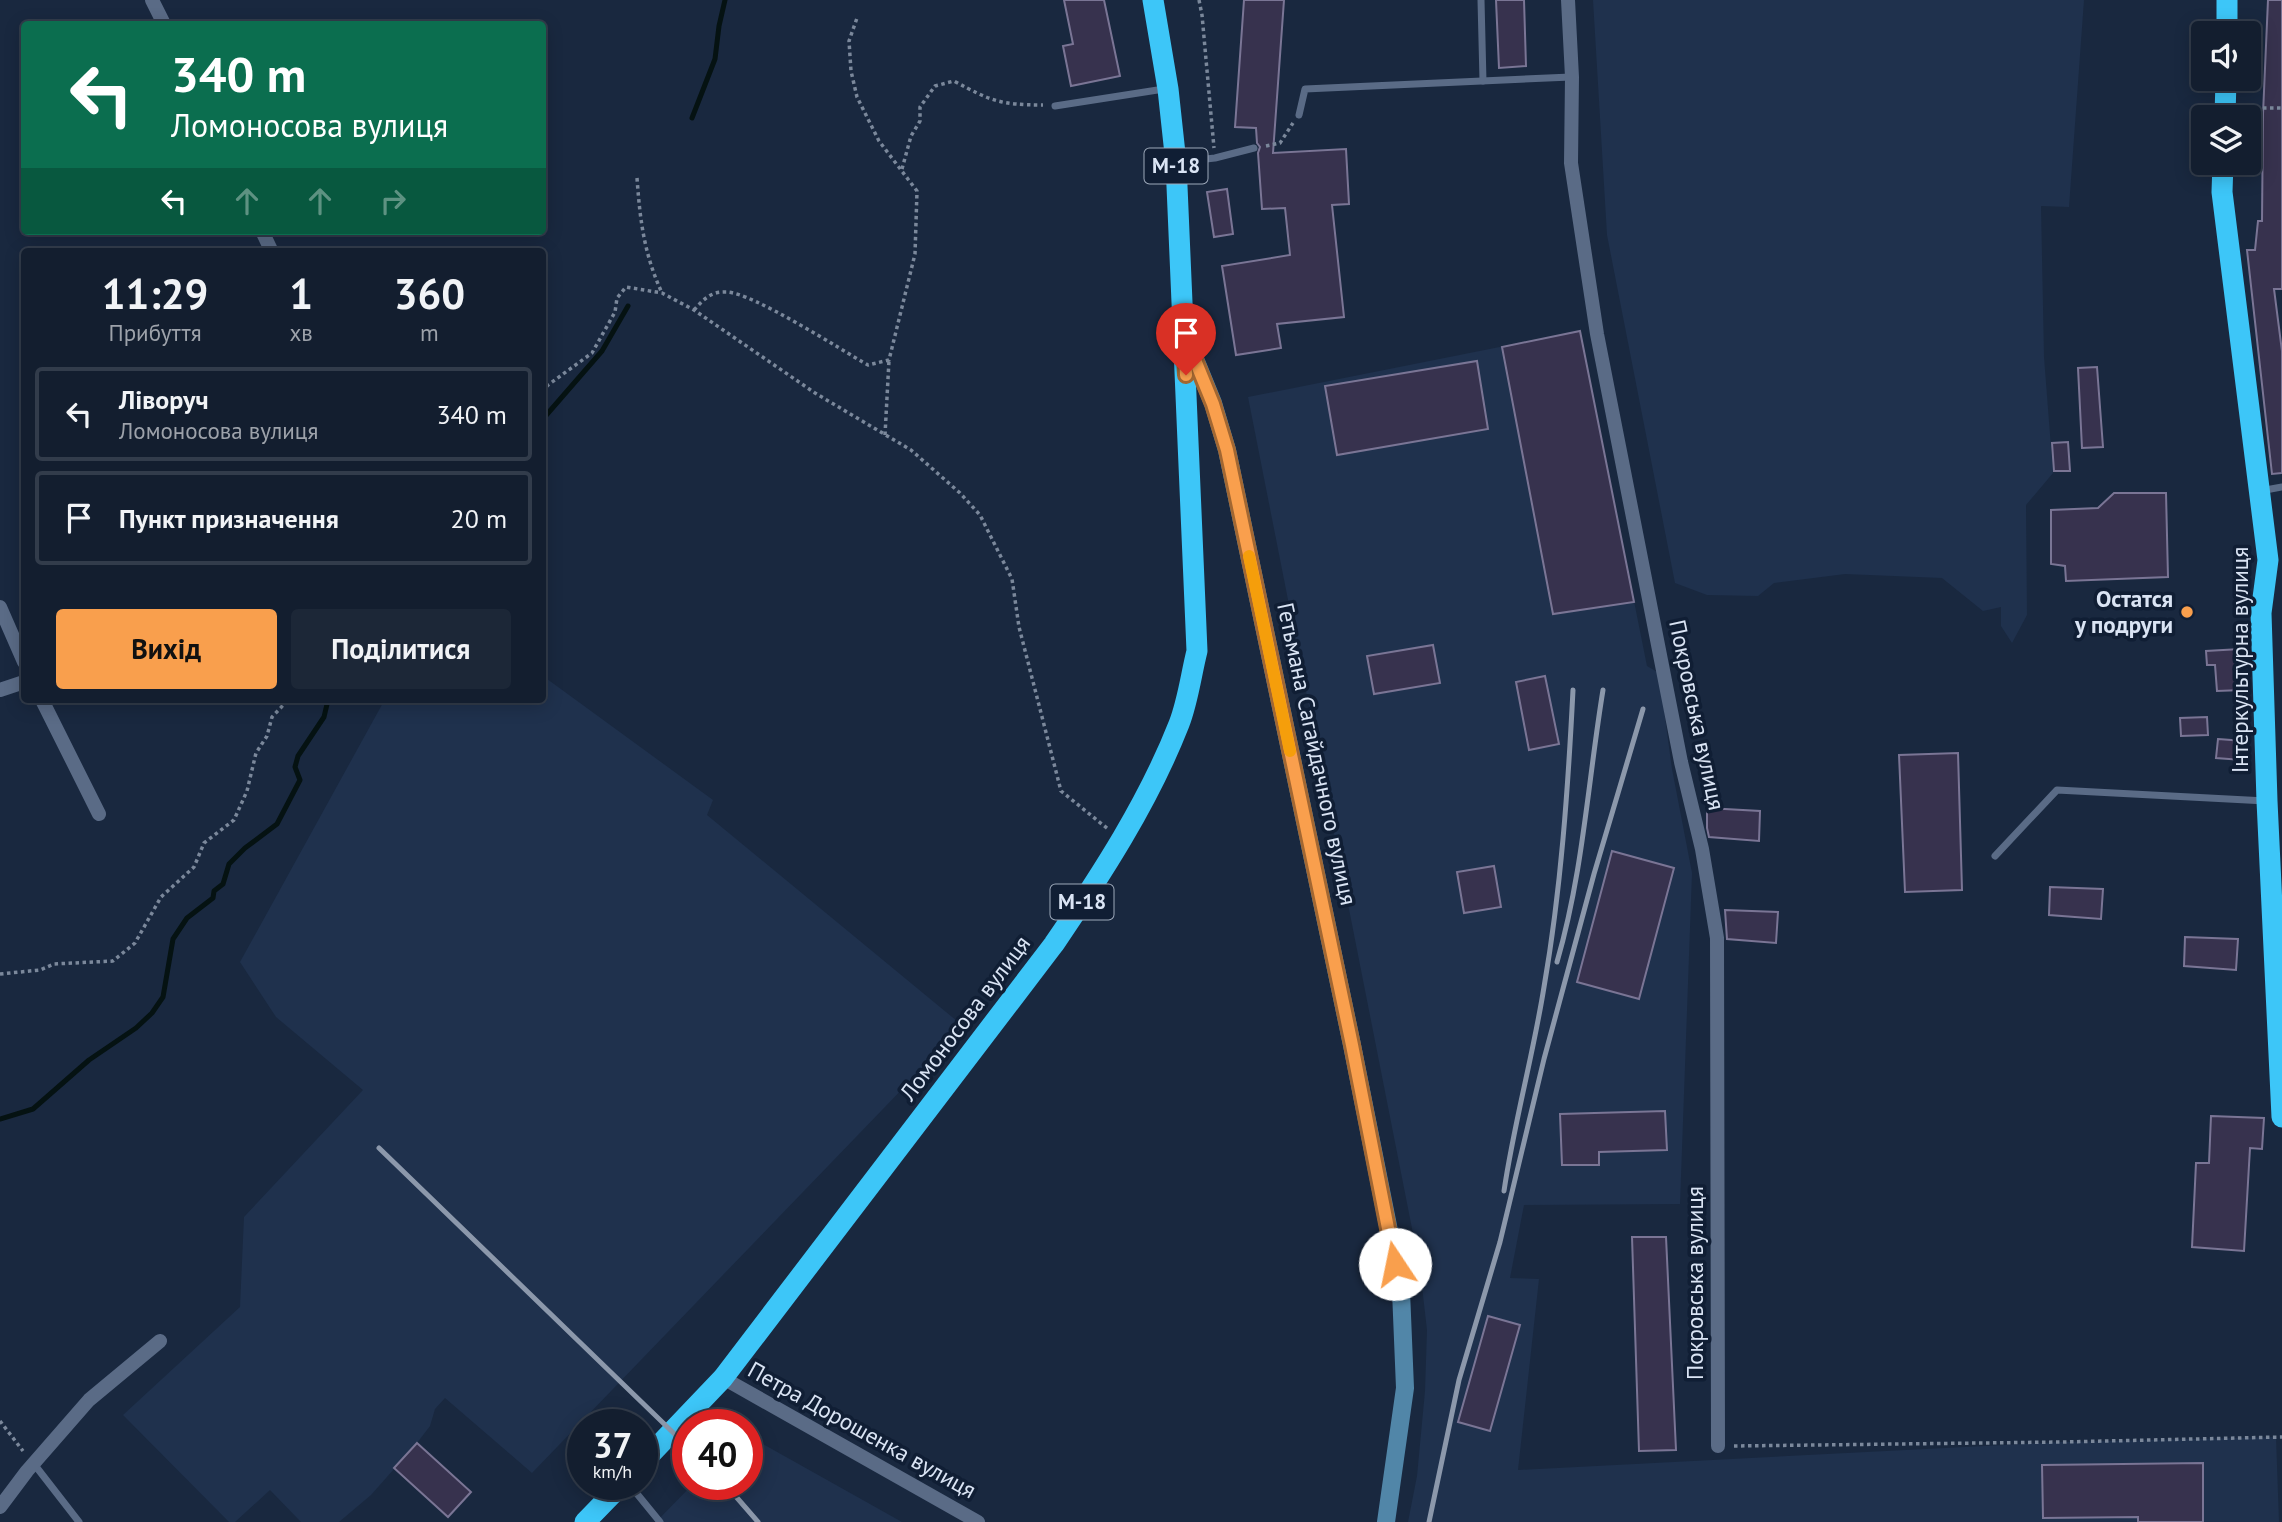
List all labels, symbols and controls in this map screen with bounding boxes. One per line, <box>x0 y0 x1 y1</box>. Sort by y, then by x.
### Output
map controls <box>2191 21 2261 175</box>
button: sound <box>2191 21 2261 91</box>
text: 340 m <box>171 42 306 106</box>
icon: left <box>56 49 147 140</box>
text: Ломоносова вулиця <box>171 104 448 146</box>
button: layers <box>2191 105 2261 175</box>
road number: М-18 <box>1144 148 1208 184</box>
icon: left <box>155 182 193 220</box>
icon: ahead <box>228 182 266 220</box>
icon: ahead <box>301 182 339 220</box>
icon: right <box>374 182 412 220</box>
text: 11:29 <box>102 266 208 321</box>
text: 1 <box>289 266 313 321</box>
text: 360 <box>394 266 465 321</box>
pin <box>1156 303 1216 375</box>
icon: arrive <box>1167 314 1205 352</box>
text: Прибуття <box>109 318 202 347</box>
text: хв <box>289 318 313 347</box>
text: m <box>420 318 439 347</box>
text: Ліворуч <box>119 383 209 416</box>
icon: left <box>60 395 98 433</box>
text: 340 m <box>436 398 507 431</box>
text: Ломоносова вулиця <box>119 416 318 445</box>
icon: arrive <box>60 499 98 537</box>
text: Пункт призначення <box>119 502 339 535</box>
text: 20 m <box>451 502 507 535</box>
street label: Інтеркультурна вулиця <box>2225 547 2254 773</box>
place label: Остатся у подруги <box>2074 584 2173 639</box>
street label: Гетьмана Сагайдачного вулиця <box>1271 600 1364 908</box>
marker: Остатся у подруги <box>2179 604 2195 620</box>
button: Вихід <box>56 609 277 689</box>
button: Поділитися <box>291 609 511 689</box>
street label: Покровська вулиця <box>1663 617 1732 813</box>
road number: М-18 <box>1050 884 1114 920</box>
street label: Ломоносова вулиця <box>892 929 1036 1107</box>
street label: Покровська вулиця <box>1680 1186 1709 1380</box>
position arrow <box>1358 1227 1432 1301</box>
street label: Петра Дорошенка вулиця <box>743 1355 981 1504</box>
speed limit sign: 40 <box>672 1409 763 1500</box>
text: 37 <box>593 1422 632 1468</box>
text: km/h <box>593 1460 632 1483</box>

